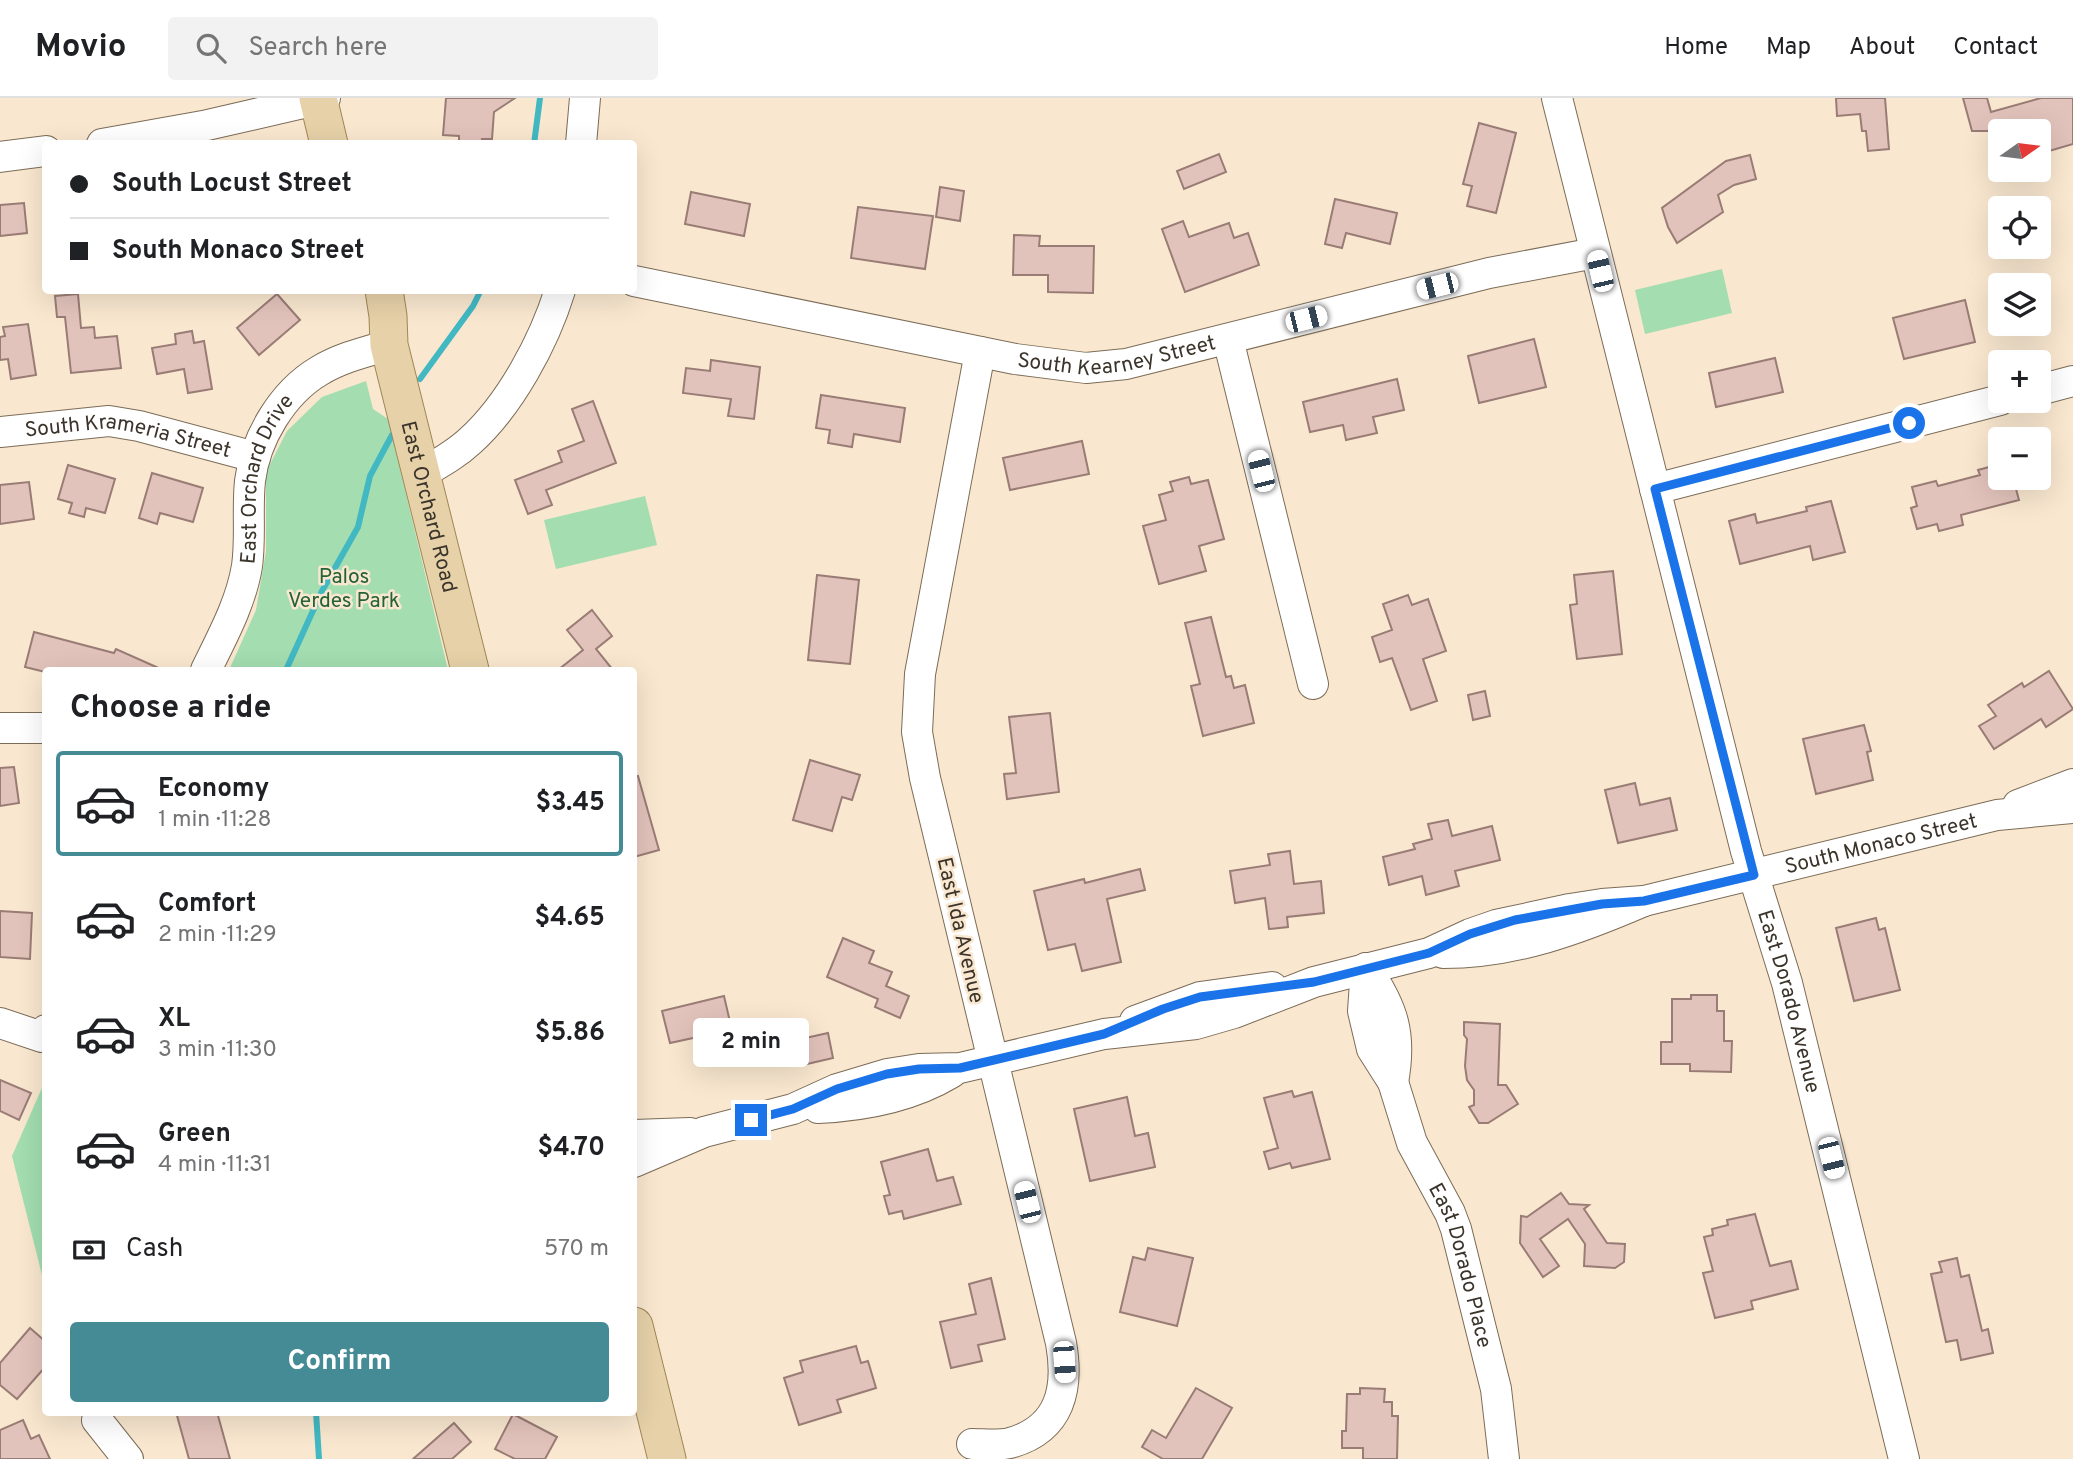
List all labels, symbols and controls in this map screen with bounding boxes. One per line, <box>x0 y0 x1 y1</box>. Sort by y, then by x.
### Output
search box <box>168 17 658 80</box>
text: Movio <box>35 27 126 69</box>
icon: search <box>192 29 230 67</box>
text: Search here <box>248 32 387 65</box>
text: Home <box>1664 33 1728 63</box>
text: Map <box>1766 33 1811 63</box>
text: About <box>1849 33 1915 63</box>
text: Contact <box>1953 33 2038 63</box>
north arrow <box>1988 119 2051 182</box>
map controls <box>1988 119 2051 490</box>
text: South Locust Street <box>112 168 352 201</box>
button: locate <box>1988 196 2051 259</box>
text: South Monaco Street <box>112 235 365 268</box>
car <box>1586 248 1615 294</box>
car <box>1415 271 1460 301</box>
button: layers <box>1988 273 2051 336</box>
car <box>1284 304 1329 334</box>
street label: South Kearney Street <box>1016 330 1219 383</box>
button: + <box>1988 350 2051 413</box>
street label: East Orchard Drive <box>235 389 300 565</box>
route start <box>1893 407 1925 439</box>
street label: South Krameria Street <box>24 409 234 465</box>
street label: East Orchard Road <box>393 418 462 596</box>
button: − <box>1988 427 2051 490</box>
car <box>1246 448 1277 494</box>
park label: Palos Verdes Park <box>288 564 400 615</box>
text: Choose a ride <box>70 689 271 729</box>
icon: car <box>74 772 137 835</box>
text: Economy <box>158 773 269 806</box>
text: $3.45 <box>535 787 605 820</box>
text: 1 min · 11:28 <box>158 806 272 835</box>
street label: South Monaco Street <box>1782 808 1980 881</box>
street label: East Ida Avenue <box>930 855 989 1006</box>
icon: car <box>74 887 137 950</box>
text: Comfort <box>158 888 256 921</box>
text: $4.65 <box>534 902 605 935</box>
street label: East Dorado Avenue <box>1750 907 1826 1096</box>
text: 2 min · 11:29 <box>158 921 277 950</box>
icon: car <box>74 1002 137 1065</box>
text: XL <box>158 1003 190 1036</box>
text: $5.86 <box>535 1017 605 1050</box>
callout: 2 min <box>693 1018 809 1068</box>
text: 2 min <box>721 1028 781 1057</box>
text: 3 min · 11:30 <box>158 1036 277 1065</box>
route end <box>735 1104 767 1136</box>
icon: car <box>74 1117 137 1180</box>
text: Green <box>158 1118 231 1151</box>
text: $4.70 <box>537 1132 605 1165</box>
car <box>1816 1135 1847 1181</box>
text: 4 min · 11:31 <box>158 1151 271 1180</box>
car <box>1012 1179 1043 1225</box>
street label: East Dorado Place <box>1421 1179 1497 1351</box>
icon: cash <box>70 1231 108 1269</box>
text: Cash <box>126 1233 183 1266</box>
text: 570 m <box>544 1235 609 1264</box>
button: Confirm <box>70 1322 609 1402</box>
car <box>1053 1340 1076 1384</box>

